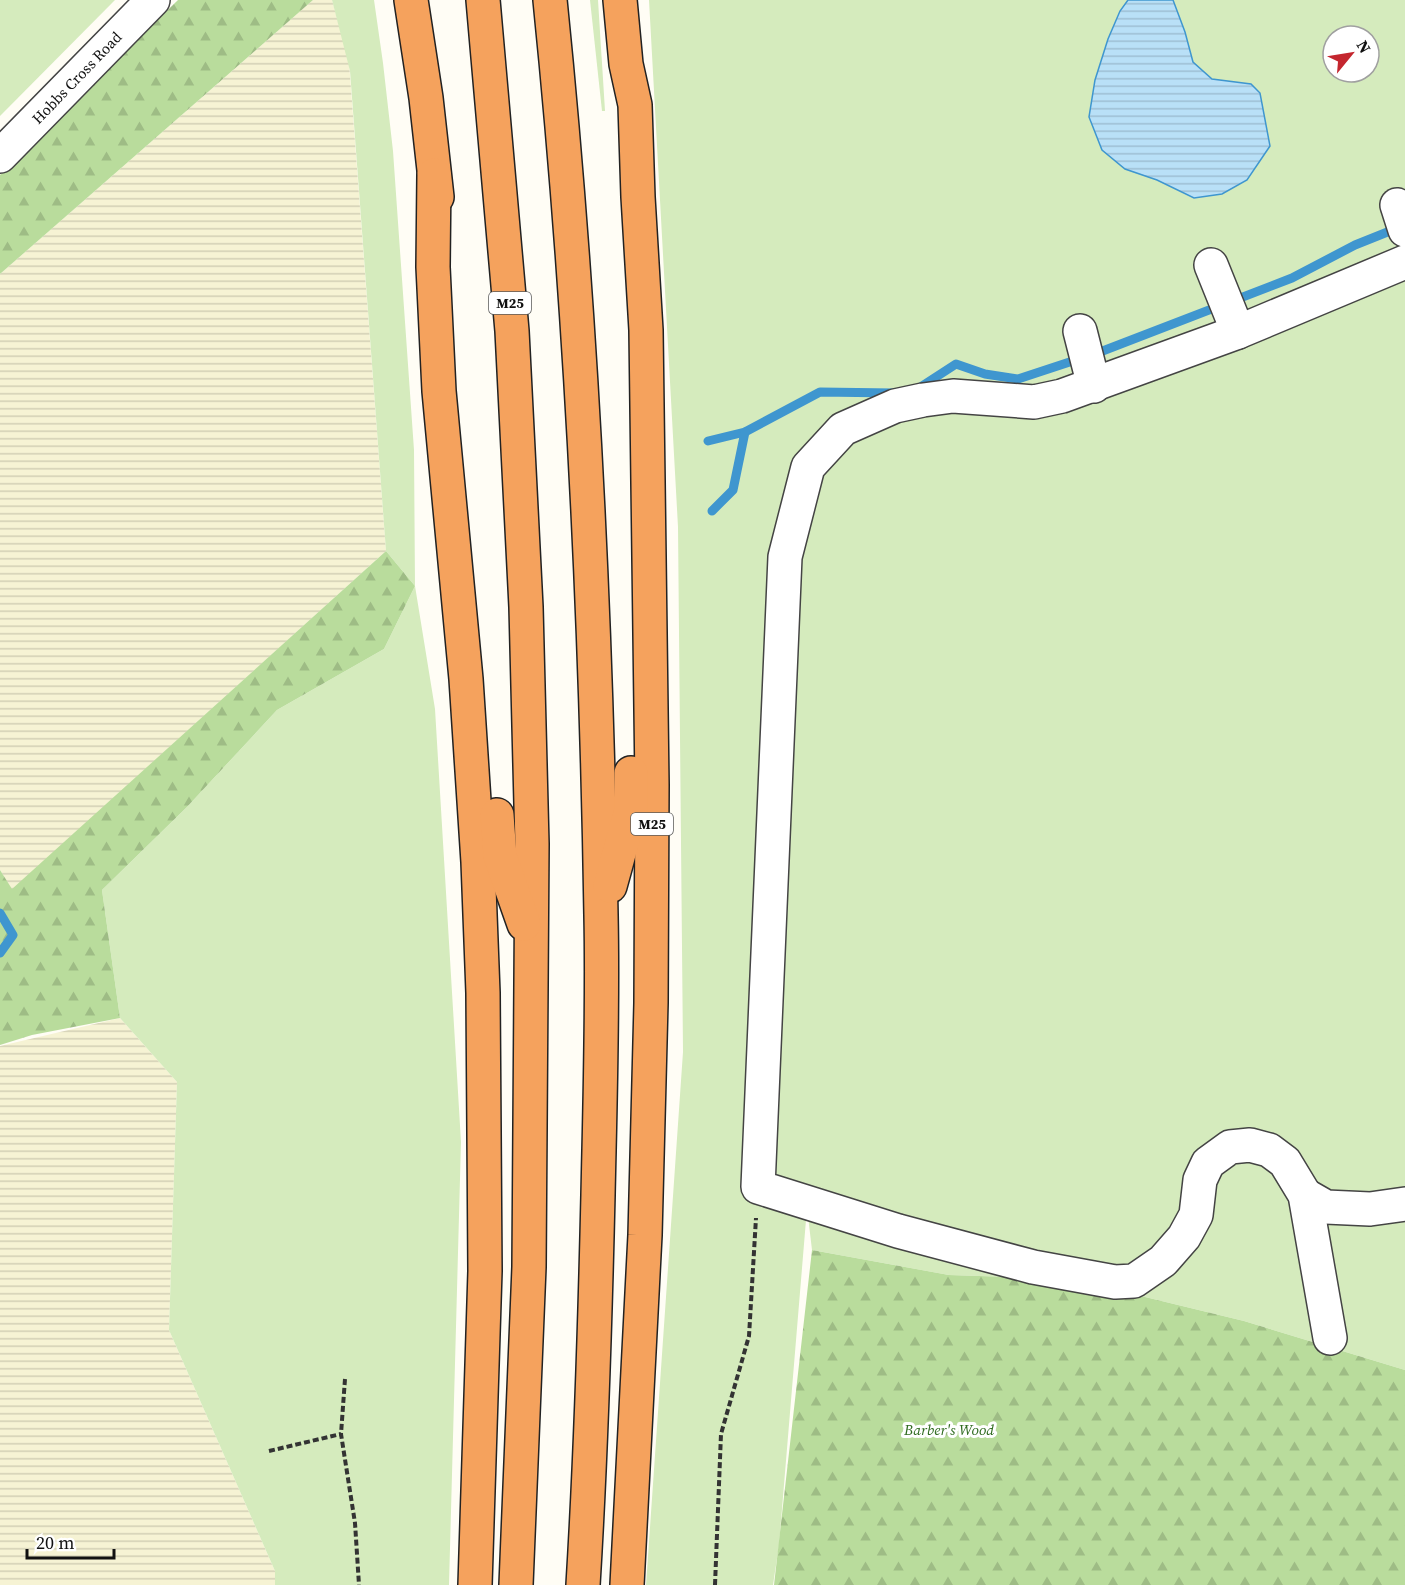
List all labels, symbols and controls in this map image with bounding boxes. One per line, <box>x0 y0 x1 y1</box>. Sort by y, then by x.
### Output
north arrow <box>1321 24 1381 84</box>
street label: Hobbs Cross Road <box>27 26 127 129</box>
text: N <box>1352 36 1377 57</box>
road number: M25 <box>489 292 531 314</box>
road number: M25 <box>631 813 673 835</box>
park label: Barber's Wood <box>903 1419 994 1440</box>
scale bar <box>27 1522 114 1560</box>
text: 20 m <box>36 1530 74 1555</box>

